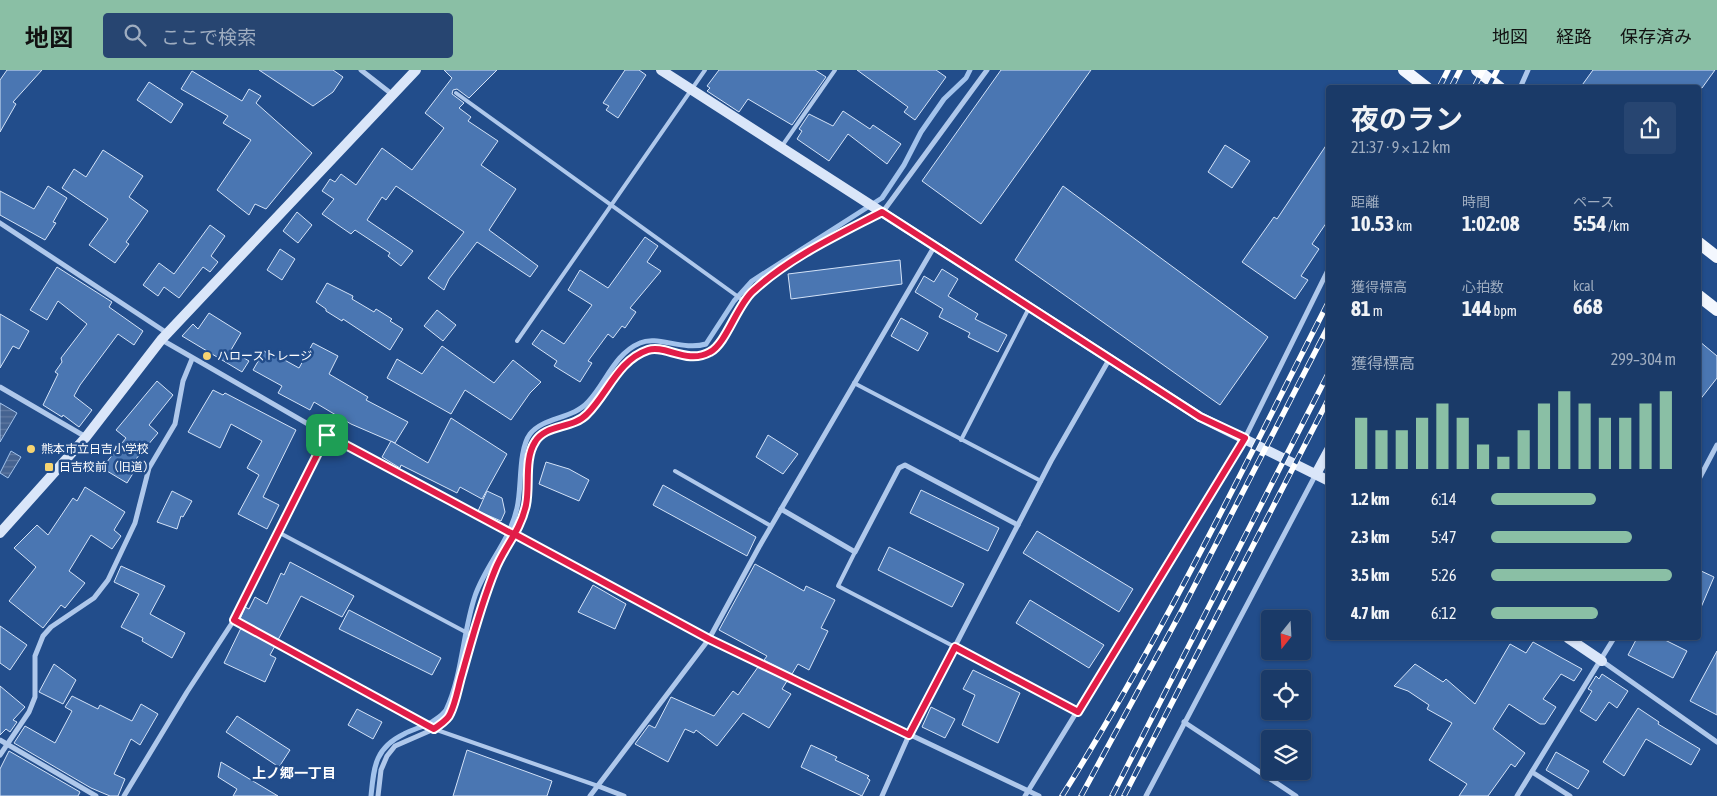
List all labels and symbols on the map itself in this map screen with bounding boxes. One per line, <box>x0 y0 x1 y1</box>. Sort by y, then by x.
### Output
place label: ハローストレージ <box>217 349 312 363</box>
marker: ハローストレージ <box>201 350 213 362</box>
pin <box>306 414 348 456</box>
place label: 熊本市立日吉小学校 <box>41 442 149 456</box>
marker: 熊本市立日吉小学校 <box>25 443 37 455</box>
place label: 日吉校前（旧道） <box>59 460 155 474</box>
marker: 日吉校前（旧道） <box>43 461 55 473</box>
north arrow <box>1261 610 1311 660</box>
district label: 上ノ郷一丁目 <box>252 765 336 781</box>

